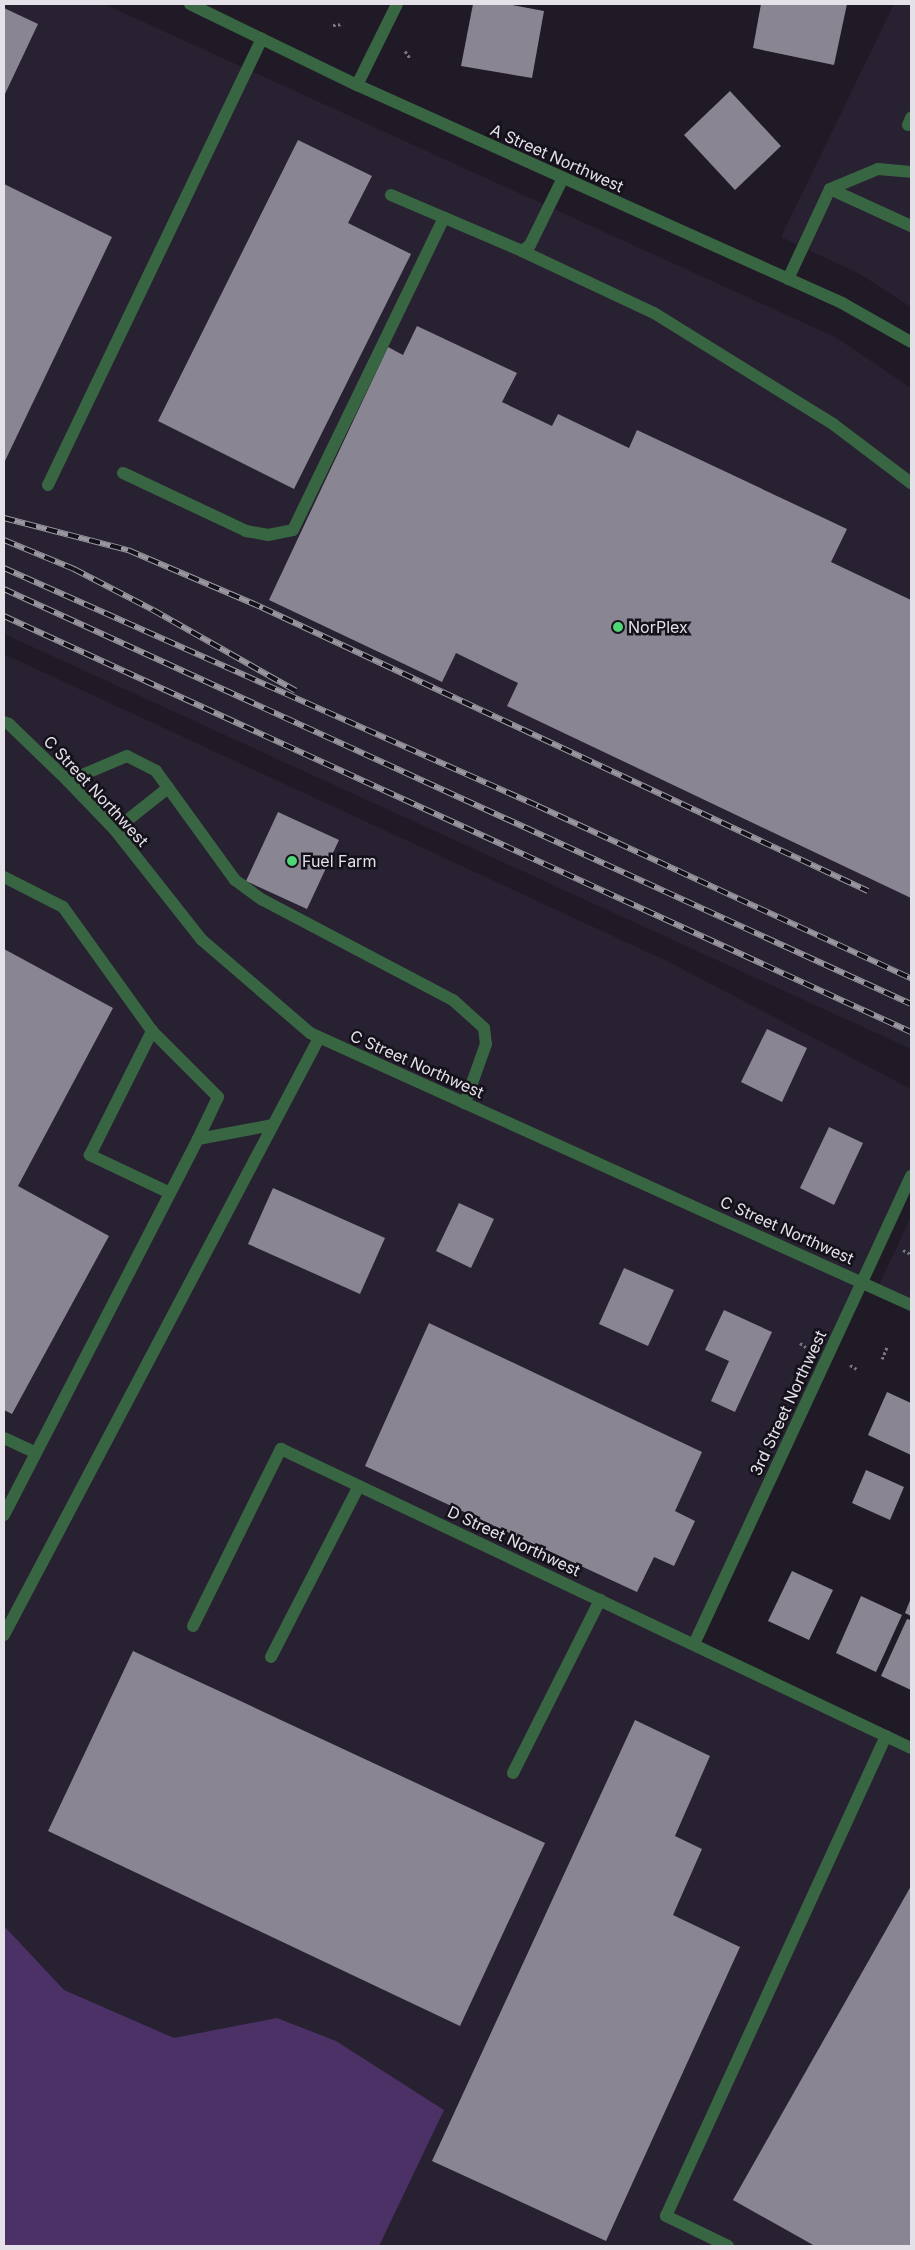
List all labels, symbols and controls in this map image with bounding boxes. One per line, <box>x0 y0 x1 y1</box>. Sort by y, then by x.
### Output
street label: A Street Northwest <box>487 120 627 196</box>
place label: NorPlex <box>628 617 688 637</box>
marker: NorPlex <box>612 621 624 633</box>
street label: C Street Northwest <box>40 732 152 850</box>
place label: Fuel Farm <box>302 851 376 871</box>
marker: Fuel Farm <box>286 855 298 867</box>
street label: C Street Northwest <box>347 1026 487 1102</box>
street label: C Street Northwest <box>717 1192 857 1268</box>
street label: 3rd Street Northwest <box>746 1327 830 1479</box>
street label: D Street Northwest <box>445 1502 583 1580</box>

